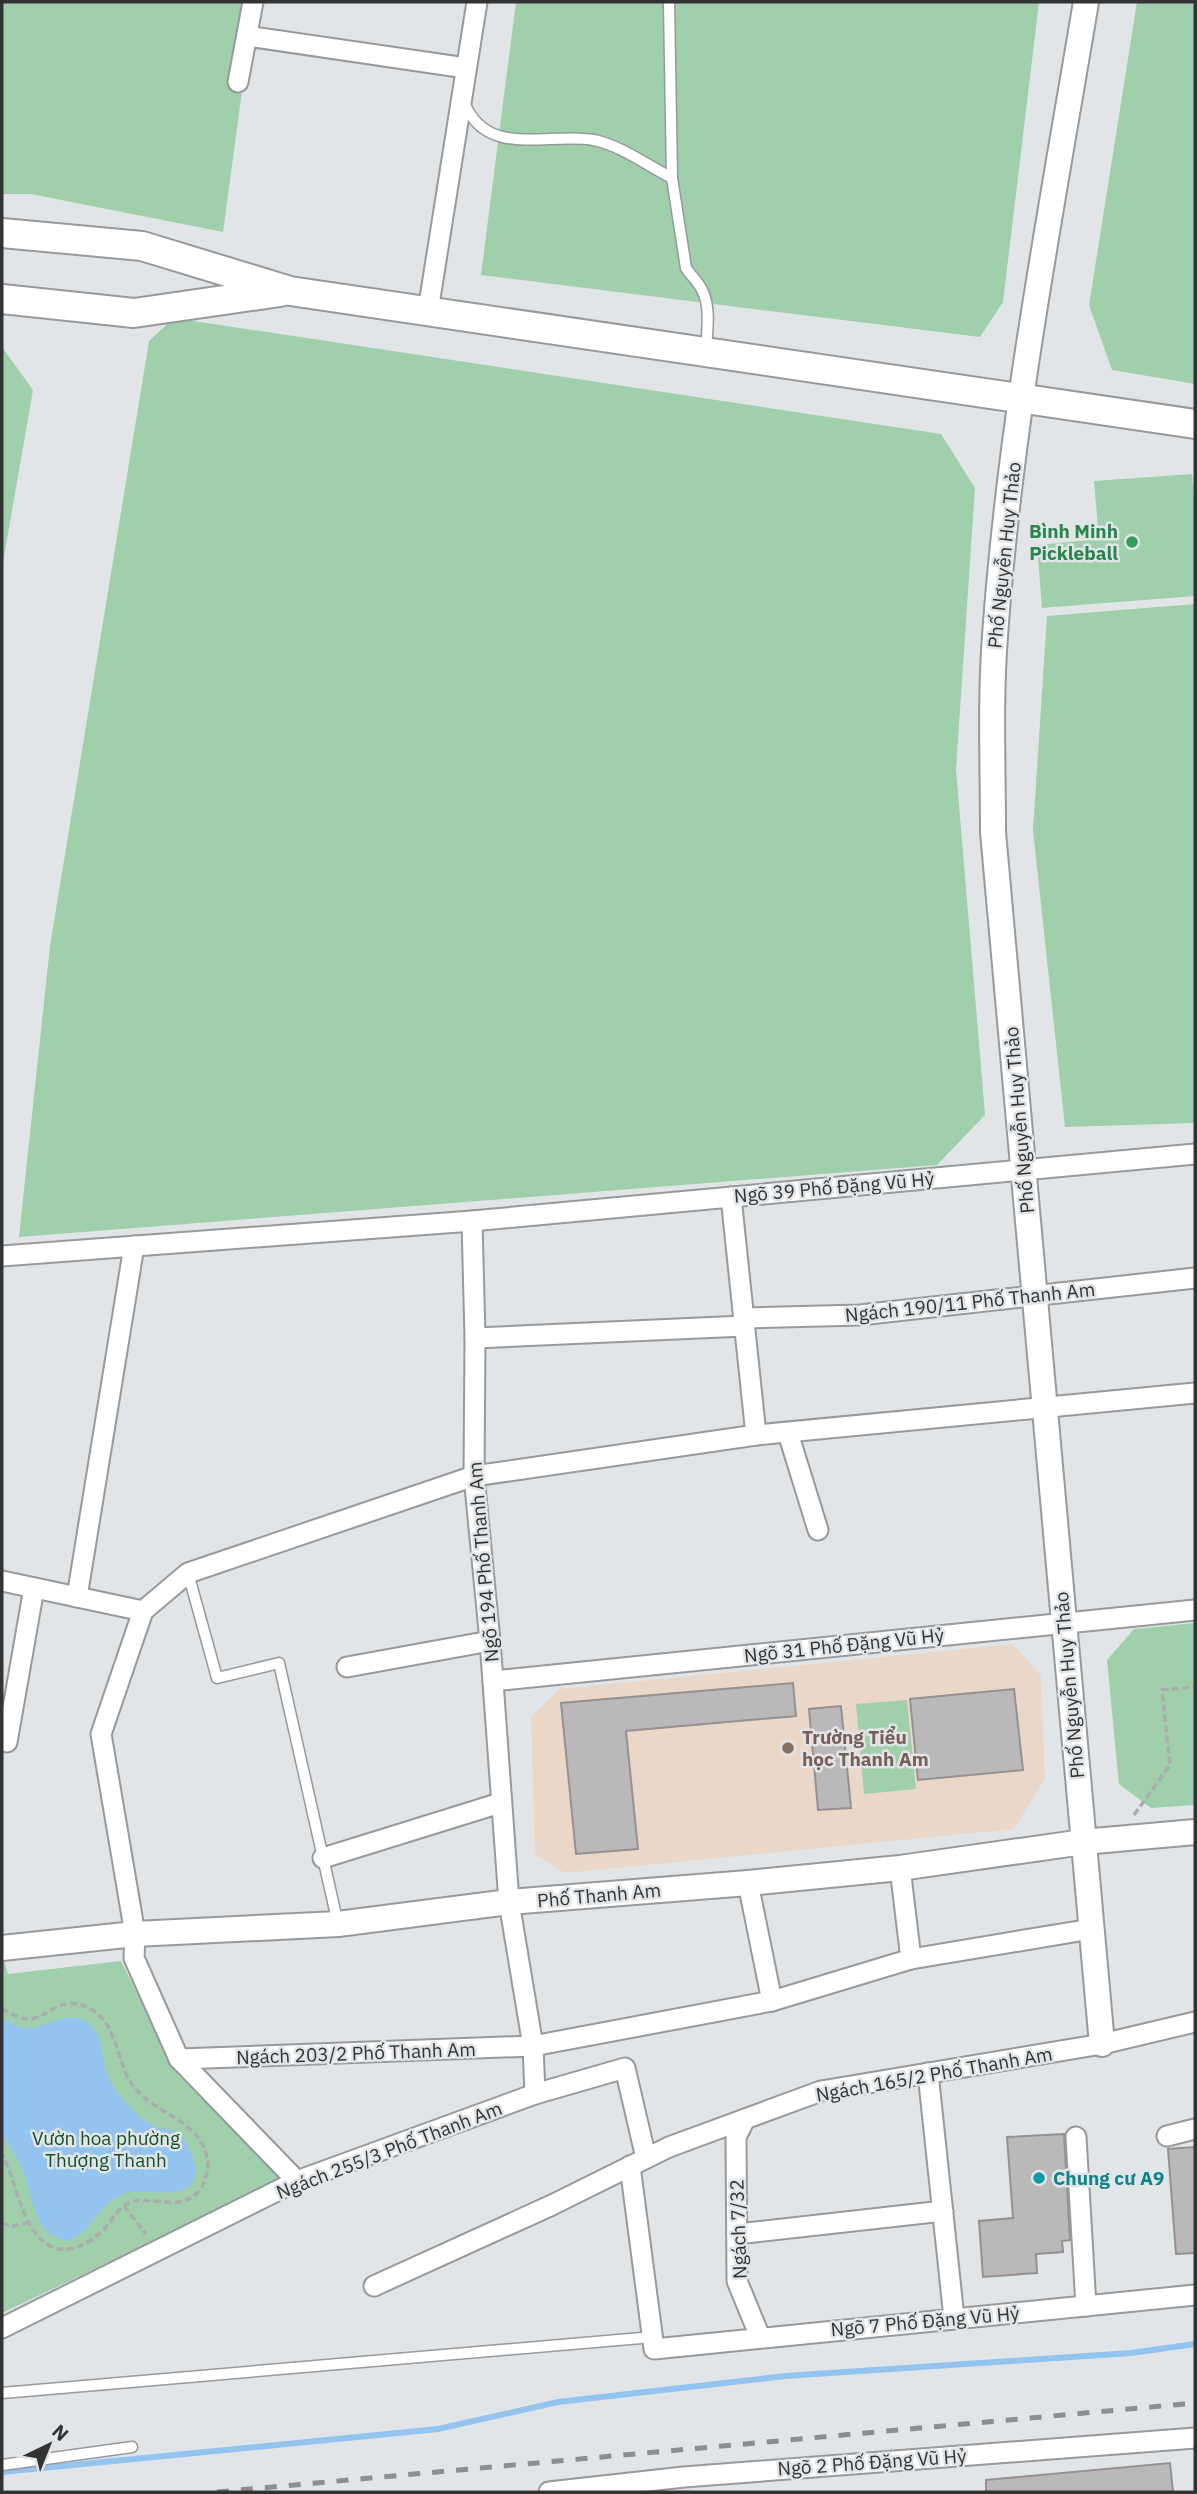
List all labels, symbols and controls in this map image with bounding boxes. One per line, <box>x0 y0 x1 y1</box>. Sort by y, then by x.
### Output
street label: Phố Nguyễn Huy Thảo <box>982 461 1026 649</box>
place label: Bình Minh Pickleball <box>1029 519 1118 565</box>
marker: Bình Minh Pickleball <box>1124 534 1140 550</box>
street label: Phố Nguyễn Huy Thảo <box>999 1026 1039 1214</box>
street label: Ngõ 39 Phố Đặng Vũ Hỷ <box>733 1166 936 1208</box>
street label: Ngách 190/11 Phố Thanh Am <box>844 1277 1096 1327</box>
street label: Ngõ 194 Phố Thanh Am <box>462 1461 504 1663</box>
street label: Phố Nguyễn Huy Thảo <box>1049 1591 1089 1779</box>
street label: Ngõ 31 Phố Đặng Vũ Hỷ <box>743 1623 946 1667</box>
place label: Trường Tiểu học Thanh Am <box>802 1725 929 1771</box>
marker: Trường Tiểu học Thanh Am <box>780 1740 796 1756</box>
street label: Phố Thanh Am <box>536 1878 662 1912</box>
street label: Ngách 203/2 Phố Thanh Am <box>236 2037 476 2069</box>
street label: Ngách 165/2 Phố Thanh Am <box>814 2041 1054 2107</box>
street label: Ngách 255/3 Phố Thanh Am <box>273 2096 505 2204</box>
park label: Vườn hoa phường Thượng Thanh <box>32 2126 180 2172</box>
place label: Chung cư A9 <box>1053 2166 1164 2190</box>
marker: Chung cư A9 <box>1031 2170 1047 2186</box>
street label: Ngách 7/32 <box>724 2179 752 2279</box>
street label: Ngõ 7 Phố Đặng Vũ Hỷ <box>830 2301 1021 2341</box>
north arrow <box>14 2410 84 2480</box>
text: N <box>47 2419 74 2446</box>
street label: Ngõ 2 Phố Đặng Vũ Hỷ <box>777 2443 968 2481</box>

